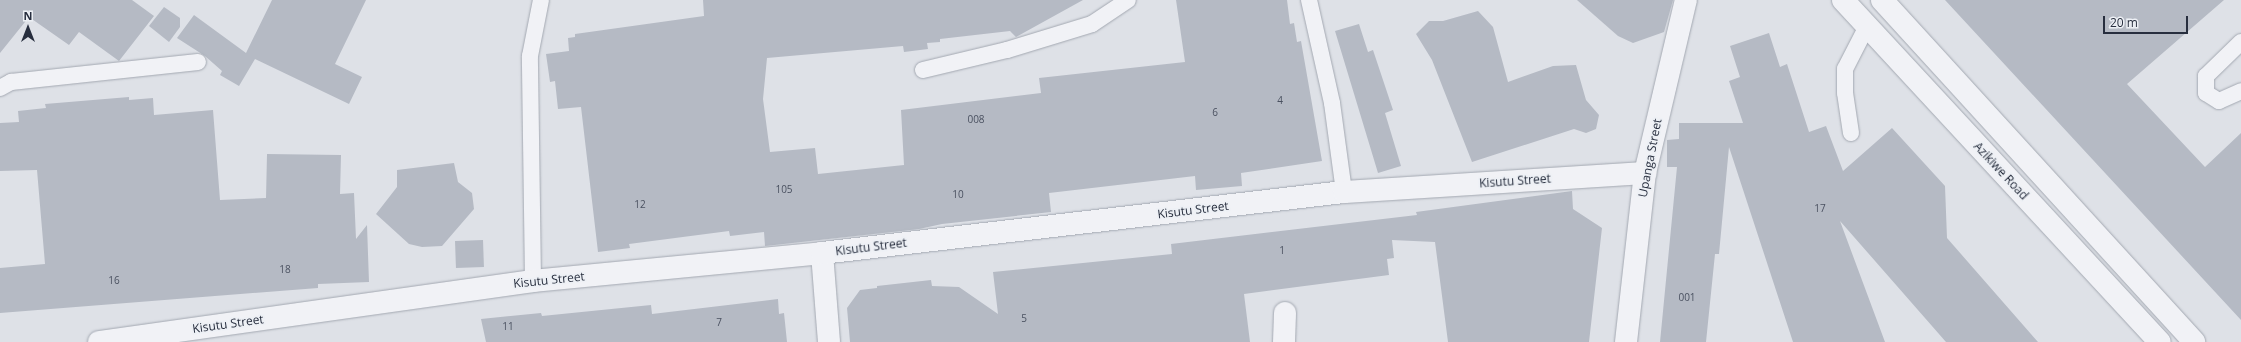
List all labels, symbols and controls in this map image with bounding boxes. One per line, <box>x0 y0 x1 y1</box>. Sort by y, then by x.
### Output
north arrow <box>8 8 48 48</box>
text: N <box>24 8 32 23</box>
scale bar <box>2105 8 2190 34</box>
text: 20 m <box>2110 14 2138 31</box>
house number: 4 <box>1277 95 1283 107</box>
house number: 6 <box>1212 107 1218 119</box>
house number: 008 <box>967 114 985 126</box>
street label: Upanga Street <box>1635 117 1665 199</box>
street label: Azikiwe Road <box>1971 139 2031 203</box>
street label: Kisutu Street <box>1479 171 1551 191</box>
house number: 105 <box>775 184 793 196</box>
house number: 10 <box>952 189 964 201</box>
street label: Kisutu Street <box>1157 198 1229 222</box>
house number: 12 <box>634 199 646 211</box>
house number: 17 <box>1814 203 1826 215</box>
street label: Kisutu Street <box>835 235 907 259</box>
house number: 1 <box>1279 245 1285 257</box>
house number: 18 <box>279 264 291 276</box>
street label: Kisutu Street <box>513 269 585 291</box>
house number: 16 <box>108 275 120 287</box>
house number: 001 <box>1678 292 1696 304</box>
street label: Kisutu Street <box>191 312 265 336</box>
house number: 5 <box>1021 313 1027 325</box>
house number: 7 <box>716 317 722 329</box>
house number: 11 <box>502 321 514 333</box>

